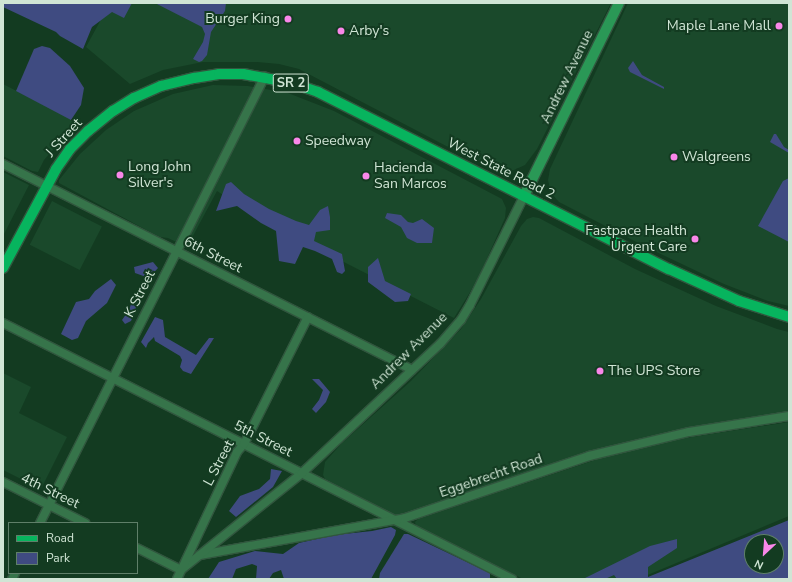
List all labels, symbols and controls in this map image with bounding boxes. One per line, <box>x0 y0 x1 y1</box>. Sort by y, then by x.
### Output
place label: Burger King <box>205 11 280 27</box>
marker: Burger King <box>283 14 293 24</box>
place label: Maple Lane Mall <box>667 18 771 34</box>
marker: Maple Lane Mall <box>774 21 784 31</box>
place label: Arby's <box>349 23 389 39</box>
marker: Arby's <box>336 26 346 36</box>
street label: Andrew Avenue <box>537 28 597 126</box>
road number: SR 2 <box>272 72 310 94</box>
street label: J Street <box>42 115 86 161</box>
place label: Speedway <box>305 133 371 149</box>
street label: West State Road 2 <box>444 135 558 203</box>
marker: Speedway <box>292 136 302 146</box>
place label: Walgreens <box>682 149 751 165</box>
marker: Walgreens <box>669 152 679 162</box>
place label: Long John Silver's <box>128 159 191 192</box>
place label: Hacienda San Marcos <box>374 160 447 192</box>
marker: Long John Silver's <box>115 170 125 180</box>
marker: Hacienda San Marcos <box>361 171 371 181</box>
place label: Fastpace Health Urgent Care <box>585 223 687 256</box>
street label: 6th Street <box>181 233 245 277</box>
marker: Fastpace Health Urgent Care <box>690 234 700 244</box>
street label: K Street <box>121 268 159 320</box>
street label: Andrew Avenue <box>367 309 451 393</box>
place label: The UPS Store <box>608 363 700 379</box>
marker: The UPS Store <box>595 366 605 376</box>
street label: 5th Street <box>231 417 295 461</box>
street label: L Street <box>200 437 238 489</box>
street label: Eggebrecht Road <box>437 450 545 502</box>
street label: 4th Street <box>18 470 82 512</box>
legend <box>8 522 138 574</box>
text: Road <box>46 530 74 546</box>
north arrow <box>744 534 784 574</box>
text: Park <box>46 550 70 566</box>
text: N <box>752 556 766 573</box>

